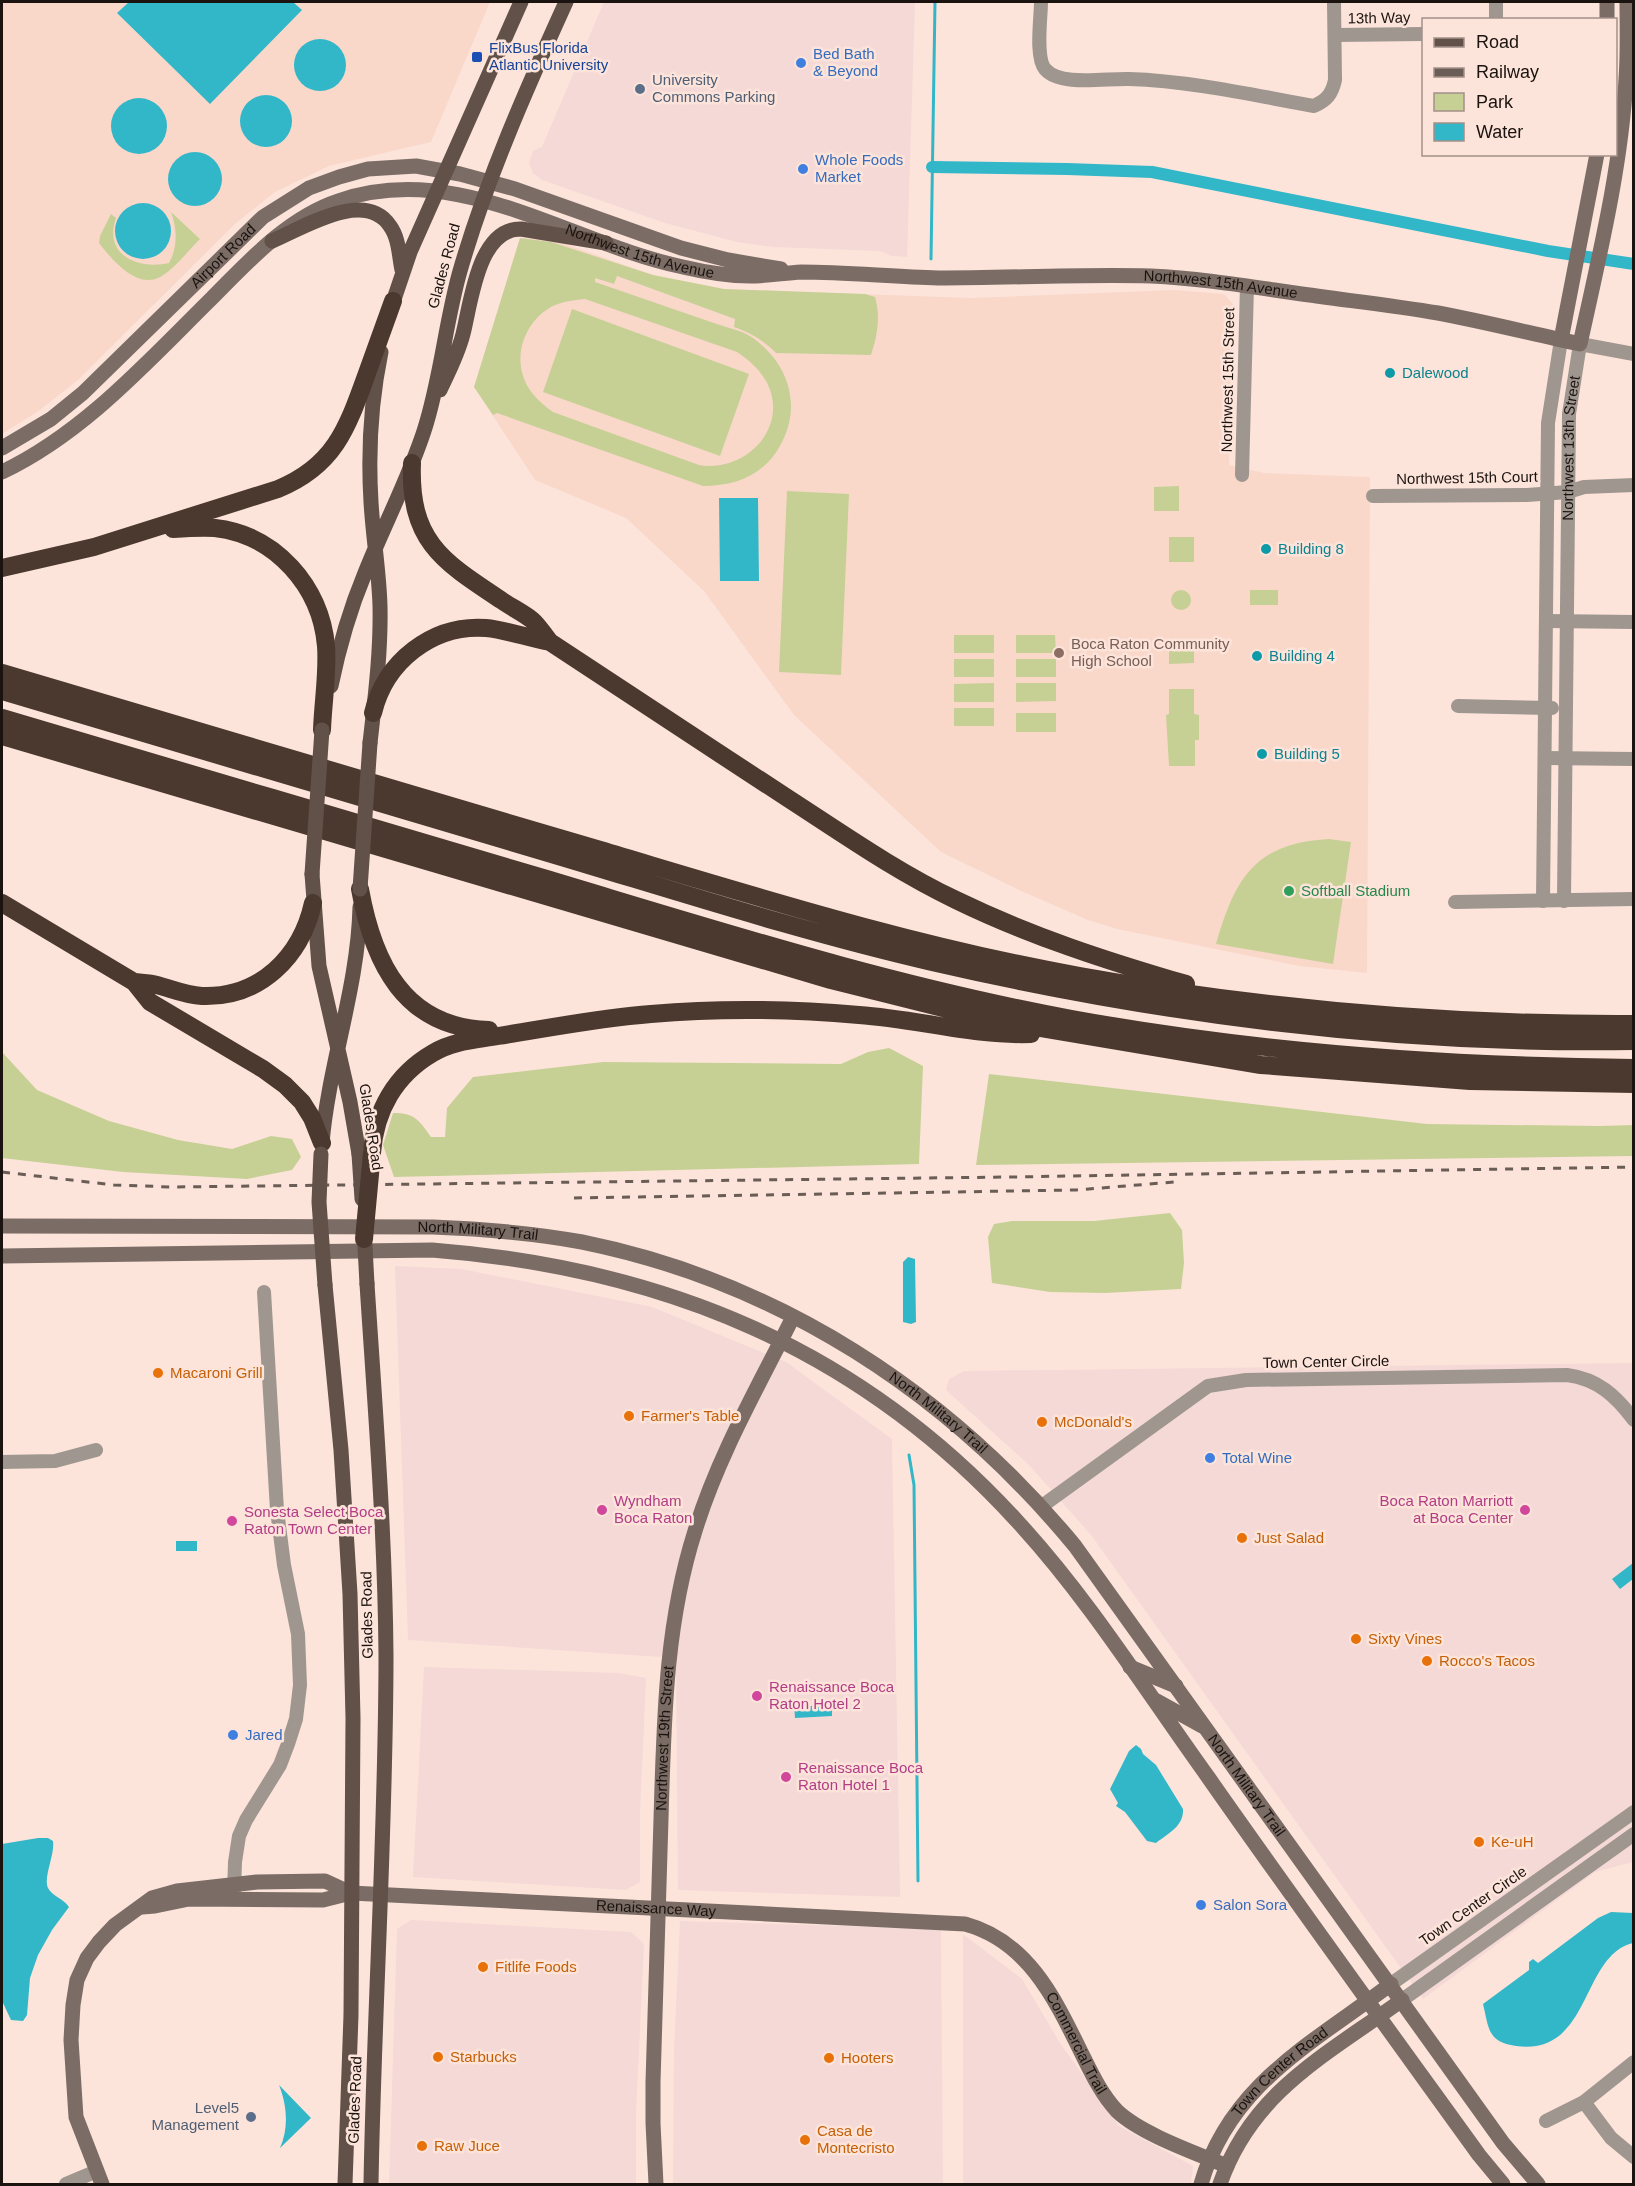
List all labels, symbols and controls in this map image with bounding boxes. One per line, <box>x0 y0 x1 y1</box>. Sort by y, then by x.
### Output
street label: 13th Way <box>1347 8 1411 27</box>
legend <box>1422 18 1617 156</box>
text: Road <box>1476 32 1519 52</box>
place label: FlixBus Florida Atlantic University <box>489 39 609 73</box>
place label: Bed Bath & Beyond <box>813 45 878 79</box>
marker: FlixBus Florida Atlantic University <box>470 50 484 64</box>
marker: Bed Bath & Beyond <box>794 56 808 70</box>
text: Railway <box>1476 62 1539 82</box>
place label: University Commons Parking <box>652 71 775 105</box>
marker: University Commons Parking <box>633 82 647 96</box>
text: Park <box>1476 92 1514 112</box>
text: Water <box>1476 122 1523 142</box>
place label: Whole Foods Market <box>815 151 903 185</box>
marker: Whole Foods Market <box>796 162 810 176</box>
street label: Airport Road <box>187 220 259 291</box>
street label: Northwest 15th Avenue <box>563 220 715 281</box>
street label: Glades Road <box>424 221 463 310</box>
street label: Northwest 15th Avenue <box>1143 267 1299 301</box>
street label: Northwest 15th Street <box>1218 306 1237 453</box>
place label: Dalewood <box>1402 364 1469 381</box>
marker: Dalewood <box>1383 366 1397 380</box>
street label: Northwest 13th Street <box>1559 374 1583 521</box>
street label: Northwest 15th Court <box>1396 468 1539 487</box>
place label: Building 8 <box>1278 540 1344 557</box>
marker: Building 8 <box>1259 542 1273 556</box>
place label: Boca Raton Community High School <box>1071 635 1230 669</box>
marker: Boca Raton Community High School <box>1052 646 1066 660</box>
place label: Building 4 <box>1269 647 1335 664</box>
marker: Building 4 <box>1250 649 1264 663</box>
place label: Building 5 <box>1274 745 1340 762</box>
marker: Building 5 <box>1255 747 1269 761</box>
place label: Softball Stadium <box>1301 882 1410 899</box>
marker: Softball Stadium <box>1282 884 1296 898</box>
street label: Glades Road <box>356 1082 387 1171</box>
street label: North Military Trail <box>417 1218 539 1243</box>
street label: Town Center Circle <box>1262 1352 1389 1371</box>
place label: Macaroni Grill <box>170 1364 263 1381</box>
marker: Macaroni Grill <box>151 1366 165 1380</box>
street label: North Military Trail <box>886 1368 991 1457</box>
place label: Farmer's Table <box>641 1407 739 1424</box>
marker: Farmer's Table <box>622 1409 636 1423</box>
place label: McDonald's <box>1054 1413 1132 1430</box>
marker: McDonald's <box>1035 1415 1049 1429</box>
place label: Total Wine <box>1222 1449 1292 1466</box>
marker: Total Wine <box>1203 1451 1217 1465</box>
place label: Wyndham Boca Raton <box>614 1492 692 1526</box>
place label: Boca Raton Marriott at Boca Center <box>1380 1492 1514 1526</box>
place label: Sonesta Select Boca Raton Town Center <box>244 1503 384 1537</box>
marker: Wyndham Boca Raton <box>595 1503 609 1517</box>
marker: Boca Raton Marriott at Boca Center <box>1518 1503 1532 1517</box>
marker: Sonesta Select Boca Raton Town Center <box>225 1514 239 1528</box>
place label: Just Salad <box>1254 1529 1324 1546</box>
marker: Just Salad <box>1235 1531 1249 1545</box>
street label: Glades Road <box>357 1571 376 1659</box>
place label: Sixty Vines <box>1368 1630 1442 1647</box>
marker: Sixty Vines <box>1349 1632 1363 1646</box>
place label: Rocco's Tacos <box>1439 1652 1535 1669</box>
marker: Rocco's Tacos <box>1420 1654 1434 1668</box>
street label: Northwest 19th Street <box>652 1664 677 1811</box>
place label: Renaissance Boca Raton Hotel 2 <box>769 1678 895 1712</box>
marker: Renaissance Boca Raton Hotel 2 <box>750 1689 764 1703</box>
place label: Jared <box>245 1726 283 1743</box>
marker: Jared <box>226 1728 240 1742</box>
street label: North Military Trail <box>1205 1731 1289 1839</box>
place label: Renaissance Boca Raton Hotel 1 <box>798 1759 924 1793</box>
marker: Renaissance Boca Raton Hotel 1 <box>779 1770 793 1784</box>
place label: Ke-uH <box>1491 1833 1534 1850</box>
marker: Ke-uH <box>1472 1835 1486 1849</box>
street label: Town Center Circle <box>1416 1862 1529 1949</box>
street label: Renaissance Way <box>595 1896 717 1919</box>
place label: Salon Sora <box>1213 1896 1288 1913</box>
marker: Salon Sora <box>1194 1898 1208 1912</box>
place label: Fitlife Foods <box>495 1958 577 1975</box>
marker: Fitlife Foods <box>476 1960 490 1974</box>
street label: Commercial Trail <box>1043 1989 1110 2097</box>
street label: Town Center Road <box>1228 2023 1331 2119</box>
place label: Starbucks <box>450 2048 517 2065</box>
place label: Hooters <box>841 2049 894 2066</box>
marker: Starbucks <box>431 2050 445 2064</box>
marker: Hooters <box>822 2051 836 2065</box>
street label: Glades Road <box>344 2056 365 2144</box>
place label: Level5 Management <box>151 2099 240 2133</box>
marker: Level5 Management <box>244 2110 258 2124</box>
place label: Casa de Montecristo <box>817 2122 895 2156</box>
marker: Casa de Montecristo <box>798 2133 812 2147</box>
place label: Raw Juce <box>434 2137 500 2154</box>
marker: Raw Juce <box>415 2139 429 2153</box>

